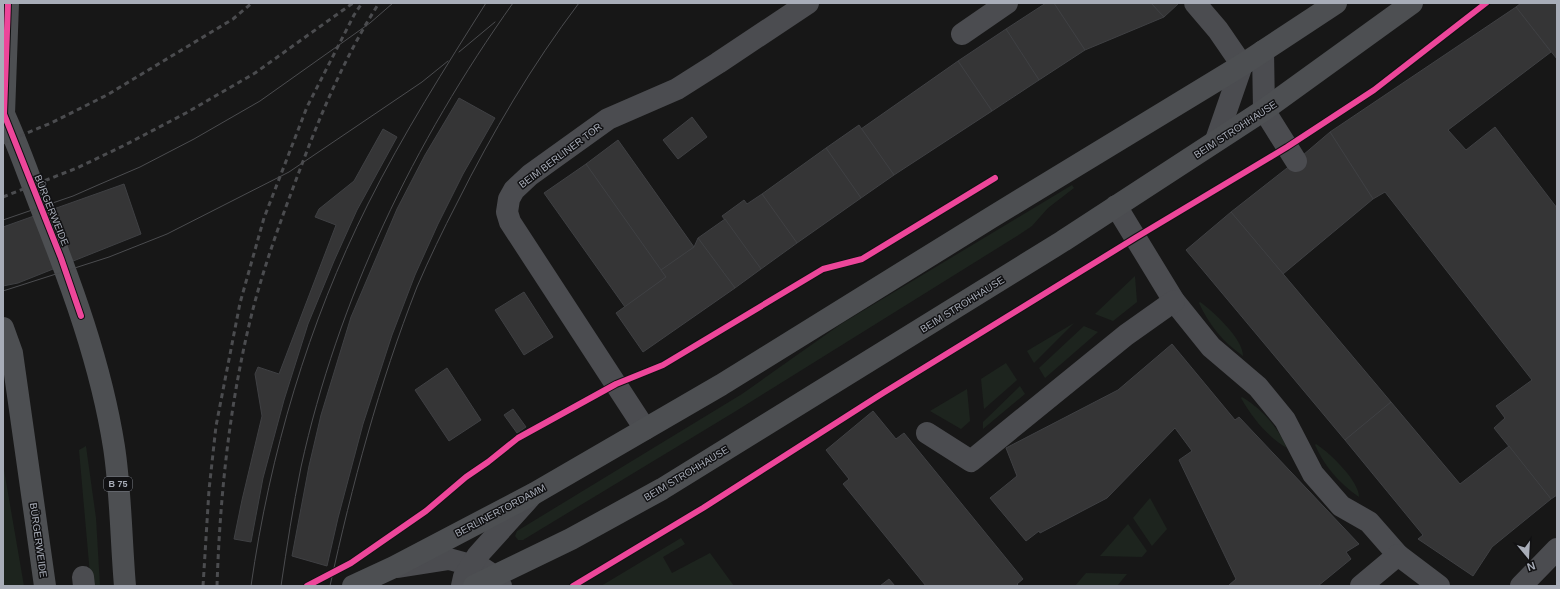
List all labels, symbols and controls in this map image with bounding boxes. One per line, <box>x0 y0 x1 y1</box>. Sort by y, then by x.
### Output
street label: BEIM STROHHAUSE <box>1192 98 1279 160</box>
street label: BEIM BERLINER TOR <box>517 121 604 190</box>
street label: BÜRGERWEIDE <box>32 173 71 247</box>
street label: BEIM STROHHAUSE <box>918 274 1006 335</box>
street label: BEIM STROHHAUSE <box>642 444 731 503</box>
road number: B 75 <box>104 477 132 491</box>
street label: BERLINERTORDAMM <box>453 482 548 539</box>
street label: BÜRGERWEIDE <box>28 502 49 578</box>
north arrow <box>1508 537 1548 577</box>
text: N <box>1525 560 1537 573</box>

